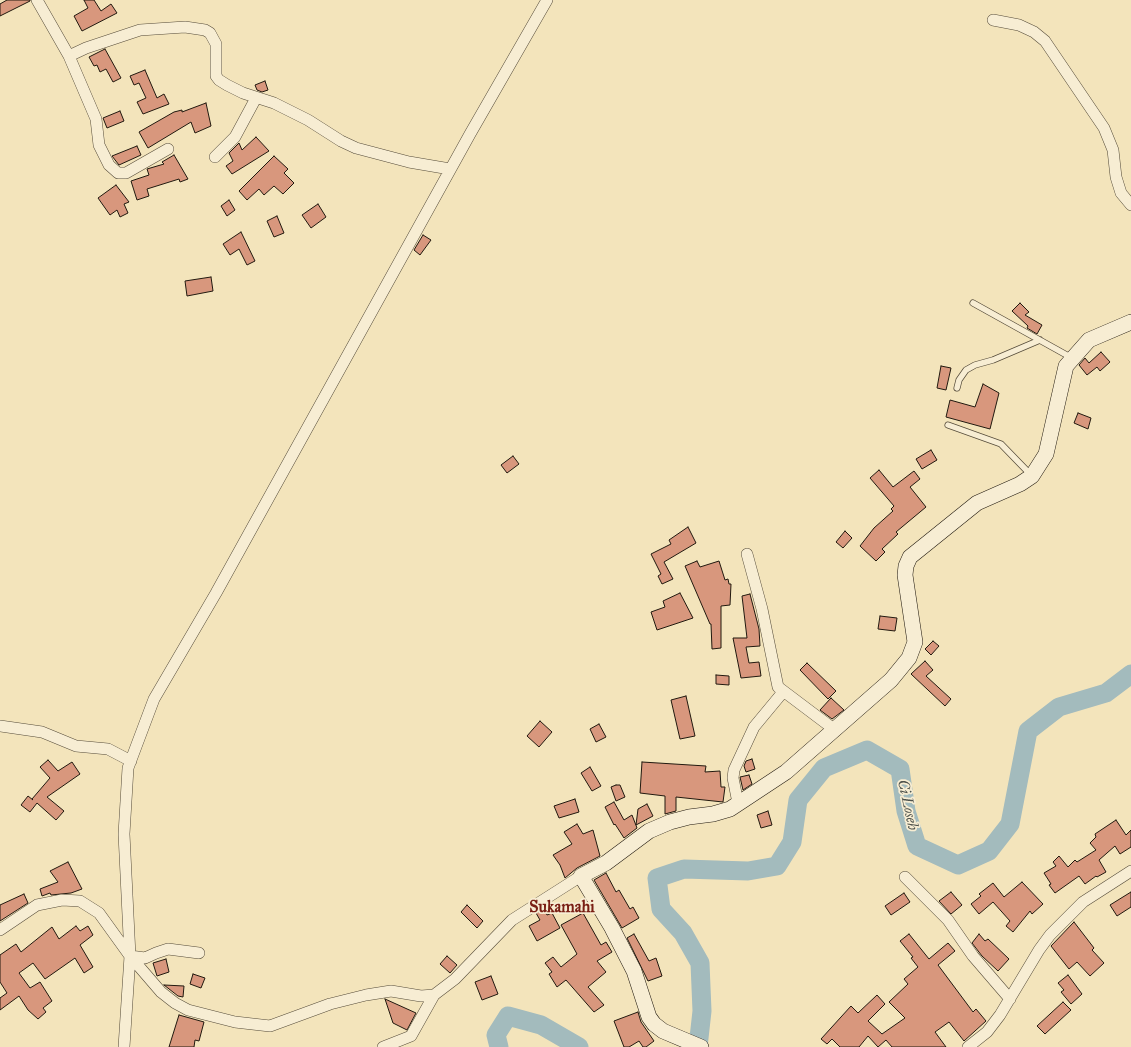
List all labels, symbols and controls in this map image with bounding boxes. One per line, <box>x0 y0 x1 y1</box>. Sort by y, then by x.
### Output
water label: Ci Loseh <box>893 778 921 832</box>
district label: Sukamahi <box>529 898 595 918</box>

